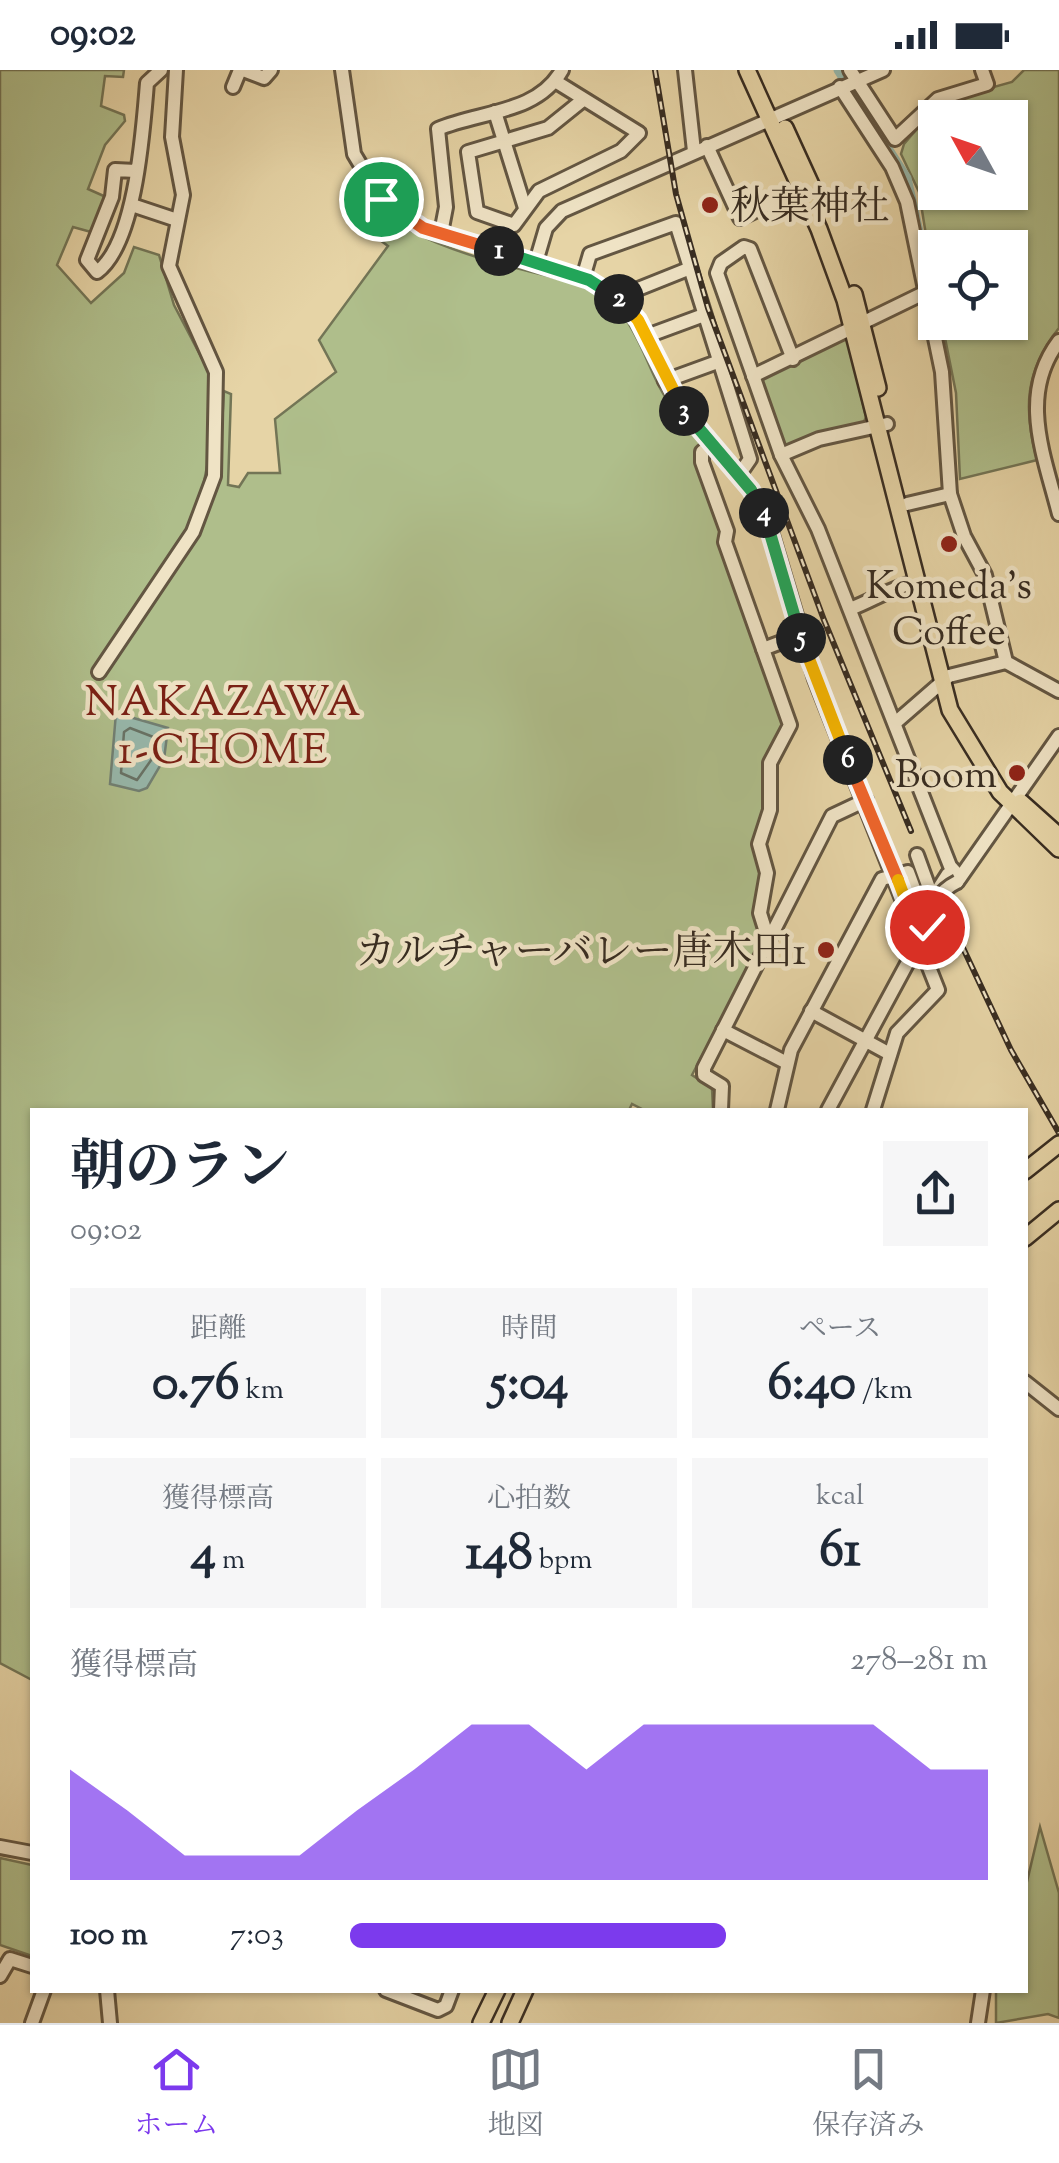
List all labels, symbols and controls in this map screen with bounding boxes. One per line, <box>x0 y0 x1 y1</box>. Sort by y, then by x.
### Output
text: 09:02 <box>50 8 136 62</box>
north arrow <box>918 100 1028 210</box>
map controls <box>918 100 1028 340</box>
pin <box>339 157 424 242</box>
icon: arrive <box>354 172 409 227</box>
place label: 秋葉神社 <box>730 181 890 238</box>
marker: 秋葉神社 <box>699 194 721 216</box>
pin: 1 <box>474 226 524 276</box>
button: locate <box>918 230 1028 340</box>
text: 1 <box>494 231 504 271</box>
pin: 2 <box>594 274 644 324</box>
text: 2 <box>612 279 626 319</box>
pin: 3 <box>659 386 709 436</box>
text: 3 <box>678 391 690 431</box>
pin: 4 <box>739 488 789 538</box>
text: 4 <box>757 493 771 533</box>
marker: Komeda's Coffee <box>938 533 960 555</box>
place label: Komeda's Coffee <box>866 560 1032 663</box>
pin: 5 <box>776 613 826 663</box>
text: 5 <box>796 618 806 658</box>
district label: NAKAZAWA 1-CHOME <box>85 675 363 783</box>
pin: 6 <box>823 735 873 785</box>
text: 6 <box>841 740 855 780</box>
place label: Boom <box>895 749 997 806</box>
marker: Boom <box>1006 762 1028 784</box>
pin <box>885 885 970 970</box>
icon: check <box>900 900 955 955</box>
place label: カルチャーバレー唐木田1 <box>356 926 806 983</box>
marker: カルチャーバレー唐木田1 <box>815 939 837 961</box>
text: 朝のラン <box>70 1131 290 1210</box>
button: share <box>883 1141 988 1246</box>
text: 09:02 <box>70 1208 142 1254</box>
text: 距離 <box>190 1310 246 1350</box>
text: 時間 <box>501 1310 557 1350</box>
text: ペース <box>799 1310 881 1350</box>
text: 0.76 <box>152 1350 240 1422</box>
text: 5:04 <box>490 1350 568 1422</box>
text: 6:40 <box>767 1350 856 1422</box>
text: km <box>240 1371 284 1411</box>
text: /km <box>856 1371 913 1411</box>
text: kcal <box>816 1477 864 1517</box>
text: 獲得標高 <box>162 1480 274 1520</box>
text: 心拍数 <box>487 1480 571 1520</box>
text: 61 <box>819 1517 861 1589</box>
text: 4 <box>191 1520 216 1592</box>
text: 148 <box>466 1520 533 1592</box>
text: m <box>216 1541 245 1581</box>
text: bpm <box>533 1541 592 1581</box>
text: 278–281 m <box>850 1638 988 1684</box>
text: 獲得標高 <box>70 1644 198 1690</box>
text: 100 m <box>70 1913 148 1959</box>
text: 7:03 <box>230 1913 284 1959</box>
tab: ホーム <box>134 2042 219 2147</box>
tab: 地図 <box>487 2042 544 2147</box>
tab: 保存済み <box>812 2042 925 2147</box>

